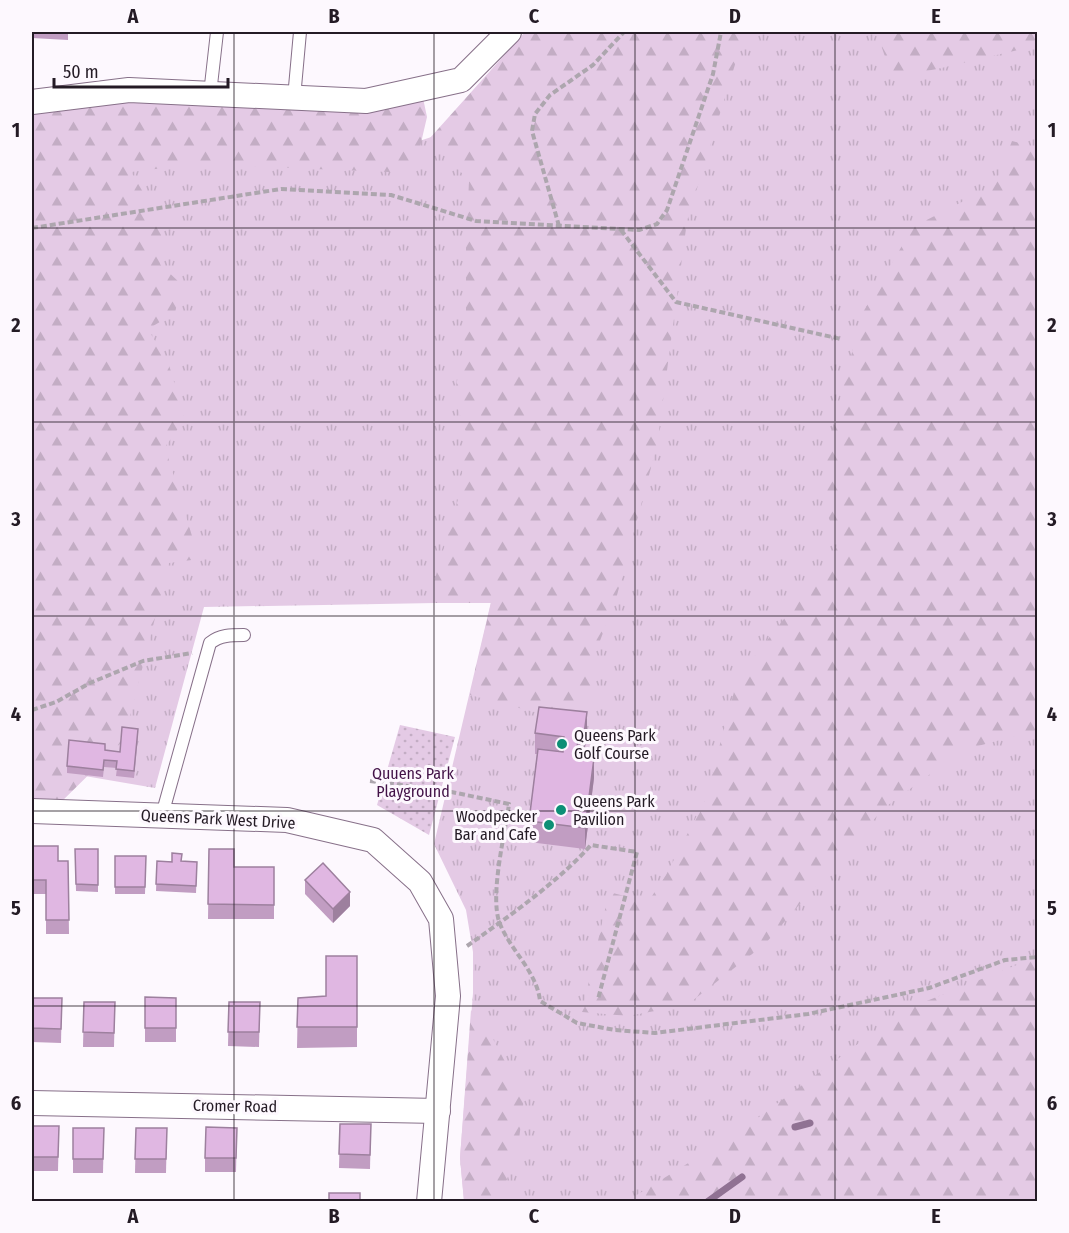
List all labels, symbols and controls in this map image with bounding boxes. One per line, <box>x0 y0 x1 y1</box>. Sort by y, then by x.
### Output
text: A <box>127 4 140 28</box>
text: B <box>328 4 340 28</box>
text: C <box>529 4 540 28</box>
text: D <box>729 4 741 28</box>
text: E <box>931 4 941 28</box>
scale bar <box>54 51 228 89</box>
text: 50 m <box>63 61 99 83</box>
text: 1 <box>12 118 20 142</box>
text: 1 <box>1048 118 1056 142</box>
text: 2 <box>10 313 21 337</box>
text: 2 <box>1046 313 1057 337</box>
text: 3 <box>10 507 21 531</box>
text: 3 <box>1046 507 1057 531</box>
text: 4 <box>11 702 21 726</box>
text: 4 <box>1047 702 1057 726</box>
place label: Queens Park Golf Course <box>574 726 656 763</box>
marker: Queens Park Golf Course <box>555 737 569 751</box>
park label: Quuens Park Playground <box>372 764 455 801</box>
place label: Queens Park Pavilion <box>573 792 655 829</box>
marker: Queens Park Pavilion <box>554 803 568 817</box>
street label: Queens Park West Drive <box>140 805 296 833</box>
place label: Woodpecker Bar and Cafe <box>454 807 537 844</box>
marker: Woodpecker Bar and Cafe <box>542 818 556 832</box>
text: 5 <box>11 896 21 920</box>
text: 5 <box>1047 896 1057 920</box>
text: 6 <box>11 1091 21 1115</box>
text: 6 <box>1047 1091 1057 1115</box>
street label: Cromer Road <box>193 1096 277 1116</box>
text: A <box>127 1204 140 1228</box>
text: B <box>328 1204 340 1228</box>
text: C <box>529 1204 540 1228</box>
text: D <box>729 1204 741 1228</box>
text: E <box>931 1204 941 1228</box>

